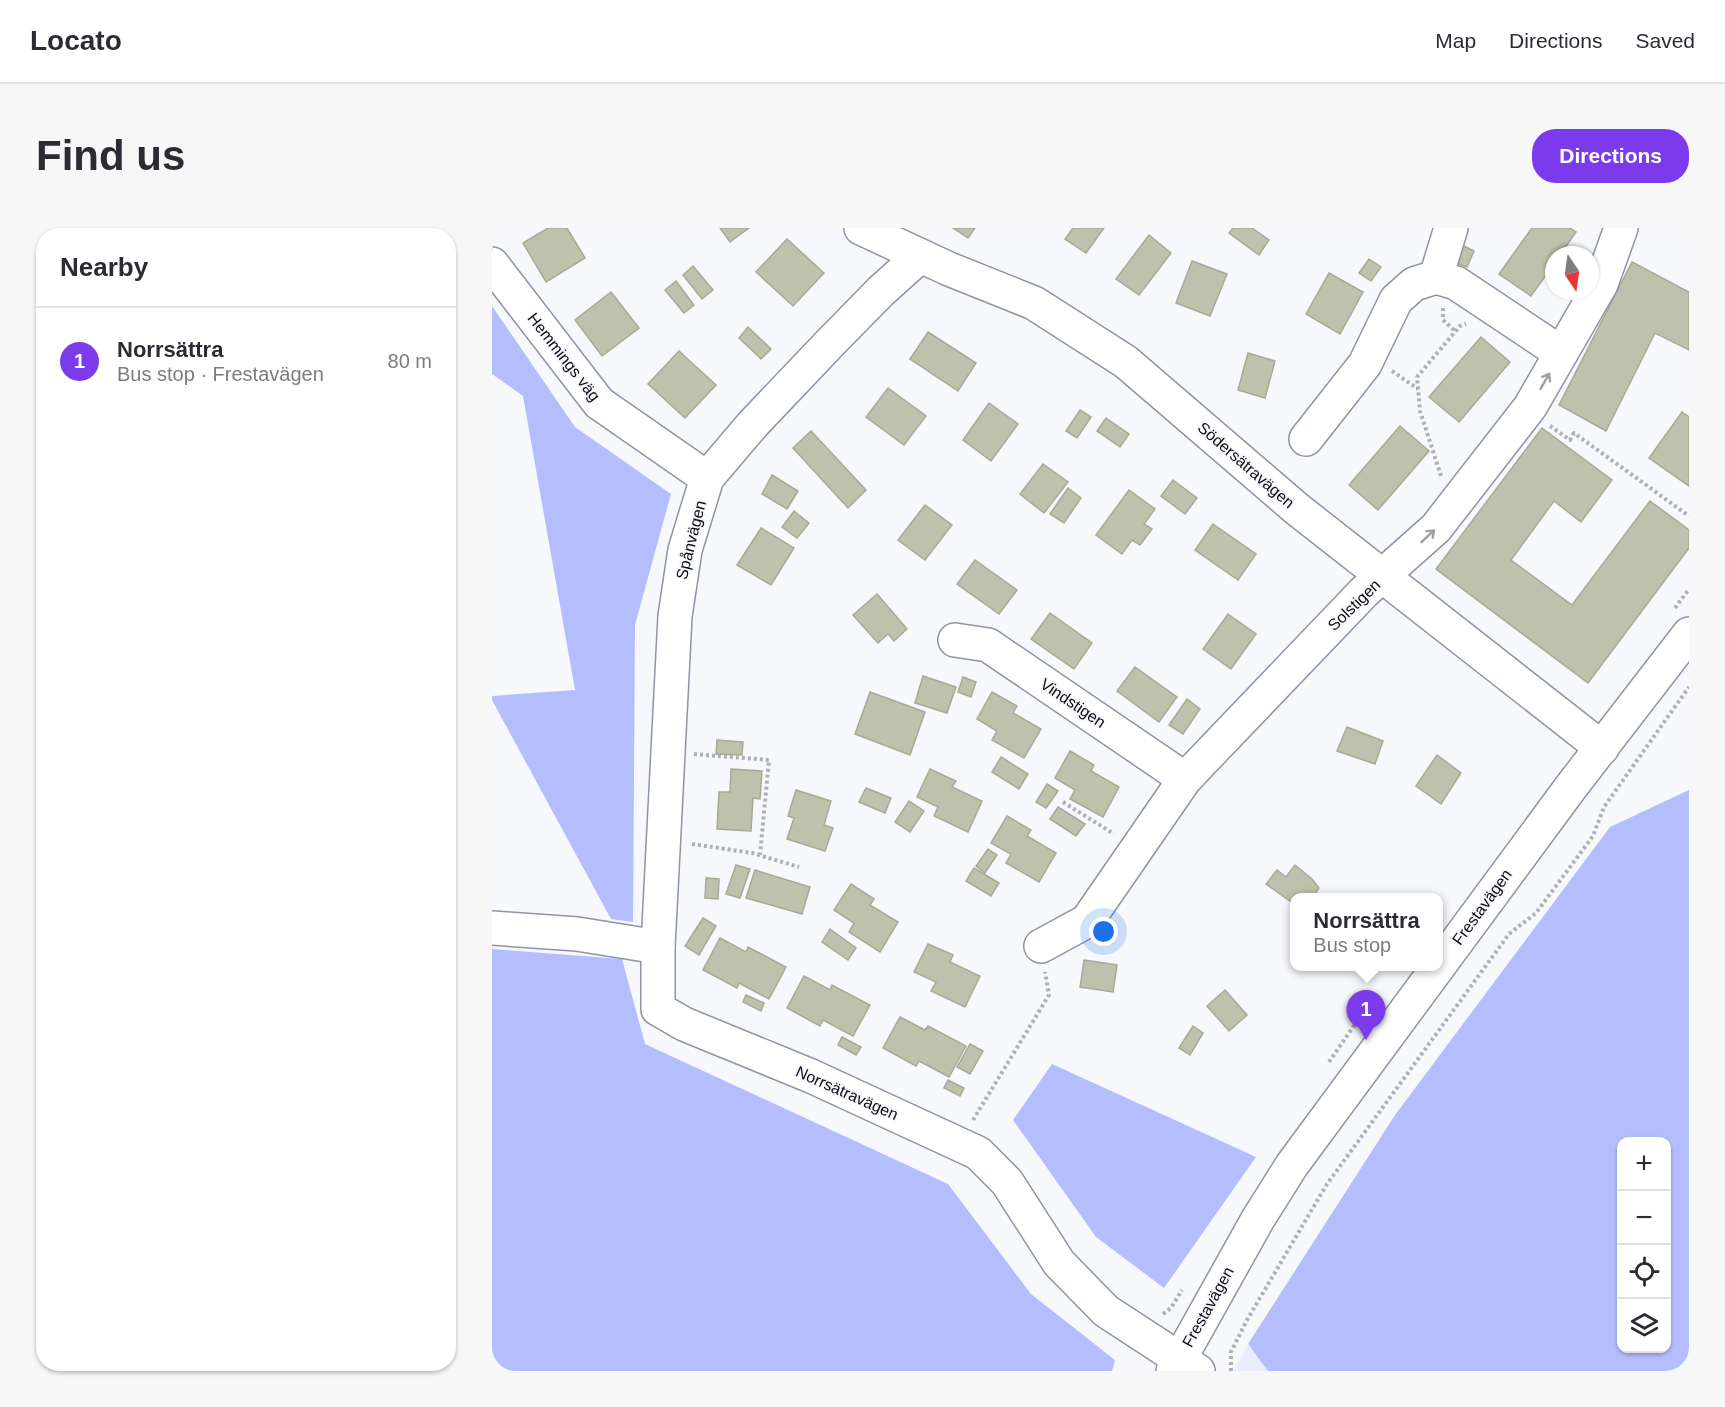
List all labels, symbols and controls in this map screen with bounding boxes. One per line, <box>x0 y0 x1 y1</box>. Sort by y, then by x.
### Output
text: Locato <box>30 25 122 56</box>
text: Map <box>1435 29 1476 52</box>
text: Directions <box>1509 29 1602 52</box>
text: Saved <box>1635 29 1695 52</box>
button: Directions <box>1532 129 1689 183</box>
text: Find us <box>36 132 185 179</box>
north arrow <box>1545 246 1599 300</box>
text: Nearby <box>60 252 148 282</box>
street label: Hemmings väg <box>524 310 604 404</box>
text: Norrsättra <box>117 337 223 362</box>
text: 1 <box>74 350 85 372</box>
text: 80 m <box>388 350 432 372</box>
text: Bus stop · Frestavägen <box>117 363 324 385</box>
one-way arrow <box>1539 373 1551 390</box>
street label: Södersätravägen <box>1194 419 1298 511</box>
street label: Spånvägen <box>673 499 709 581</box>
one-way arrow <box>1420 529 1435 543</box>
street label: Solstigen <box>1324 576 1384 634</box>
street label: Vindstigen <box>1037 675 1109 731</box>
street label: Frestavägen <box>1449 866 1515 948</box>
popup <box>1290 893 1443 971</box>
text: Norrsättra <box>1313 908 1420 933</box>
your location <box>1089 917 1118 946</box>
text: Bus stop <box>1313 934 1391 956</box>
pin: 1 <box>1346 990 1386 1040</box>
street label: Norrsätravägen <box>793 1063 901 1123</box>
map controls <box>1617 1137 1671 1353</box>
button: + <box>1617 1137 1671 1191</box>
button: − <box>1617 1191 1671 1245</box>
button: locate <box>1617 1245 1671 1299</box>
street label: Frestavägen <box>1179 1264 1237 1350</box>
button: layers <box>1617 1299 1671 1353</box>

